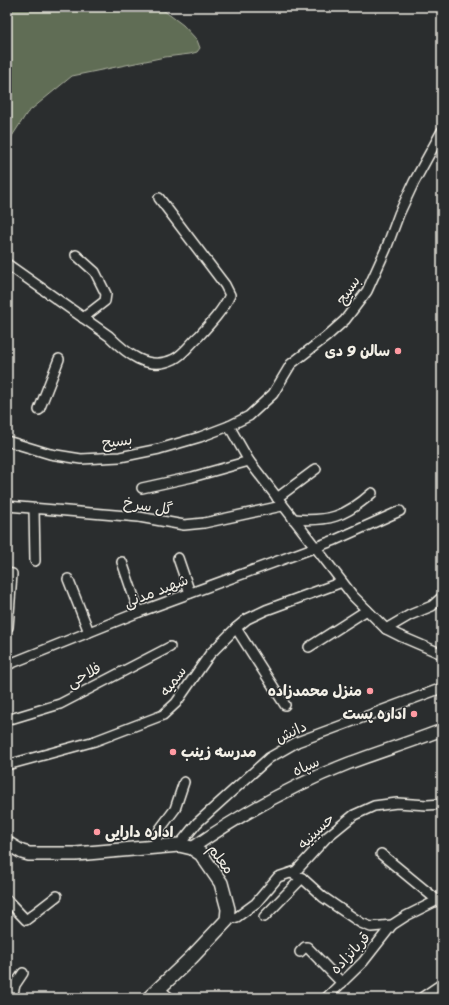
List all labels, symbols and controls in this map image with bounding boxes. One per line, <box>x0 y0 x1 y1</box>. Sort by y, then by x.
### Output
street label: بسیج <box>329 270 367 310</box>
place label: سالن 9 دی <box>325 338 390 364</box>
marker: سالن 9 دی <box>393 346 403 356</box>
street label: بسیح <box>100 426 134 456</box>
street label: گل سرخ <box>121 489 175 523</box>
street label: شهید مدنی <box>120 567 192 615</box>
street label: فلاحی <box>62 655 106 695</box>
street label: سمیه <box>153 660 193 702</box>
place label: منزل محمدزاده <box>268 678 362 704</box>
marker: منزل محمدزاده <box>365 686 375 696</box>
place label: اداره پست <box>342 701 406 727</box>
marker: اداره پست <box>409 709 419 719</box>
street label: دانش <box>271 713 311 751</box>
place label: مدرسه زینب <box>181 739 257 765</box>
marker: مدرسه زینب <box>168 747 178 757</box>
street label: سپاه <box>288 748 324 784</box>
street label: حسینیه <box>291 806 341 856</box>
place label: اداره دارایی <box>105 819 174 845</box>
marker: اداره دارایی <box>92 827 102 837</box>
street label: معلم <box>201 838 241 880</box>
street label: قربانزاده <box>323 926 377 980</box>

